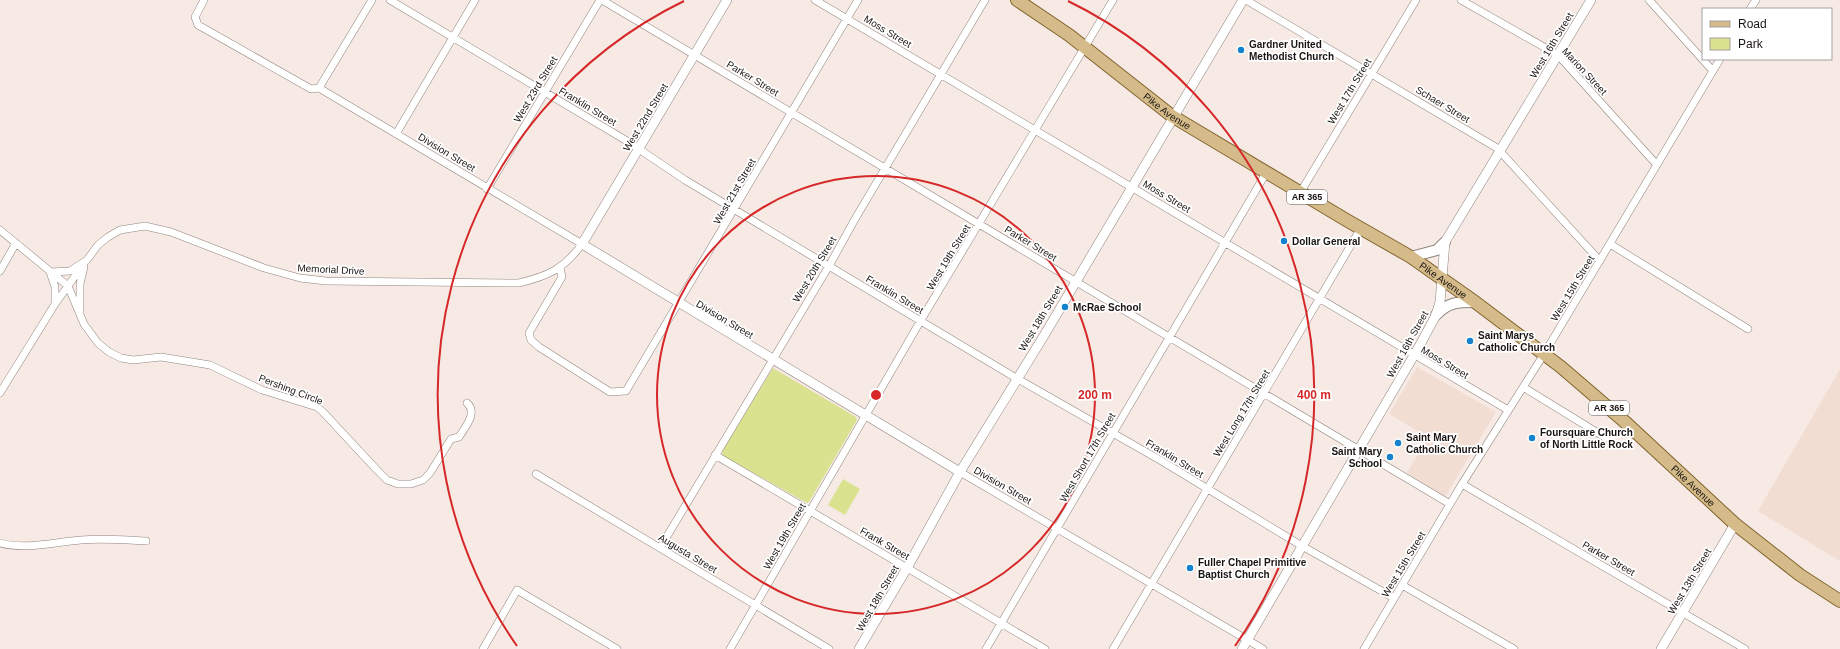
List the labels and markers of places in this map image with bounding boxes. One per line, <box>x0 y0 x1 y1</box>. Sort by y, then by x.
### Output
place label: Gardner United Methodist Church <box>1249 39 1334 62</box>
marker: Gardner United Methodist Church <box>1236 45 1246 55</box>
marker: Dollar General <box>1279 236 1289 246</box>
place label: Dollar General <box>1292 236 1361 247</box>
marker: McRae School <box>1060 302 1070 312</box>
place label: McRae School <box>1073 302 1142 313</box>
place label: Saint Marys Catholic Church <box>1478 330 1555 353</box>
marker: Saint Marys Catholic Church <box>1465 336 1475 346</box>
centre of rings <box>869 388 883 402</box>
place label: Foursquare Church of North Little Rock <box>1540 427 1633 450</box>
place label: Saint Mary Catholic Church <box>1406 432 1483 455</box>
marker: Foursquare Church of North Little Rock <box>1527 433 1537 443</box>
marker: Saint Mary Catholic Church <box>1393 438 1403 448</box>
place label: Saint Mary School <box>1331 446 1382 469</box>
marker: Saint Mary School <box>1385 452 1395 462</box>
place label: Fuller Chapel Primitive Baptist Church <box>1198 557 1307 580</box>
marker: Fuller Chapel Primitive Baptist Church <box>1185 563 1195 573</box>

